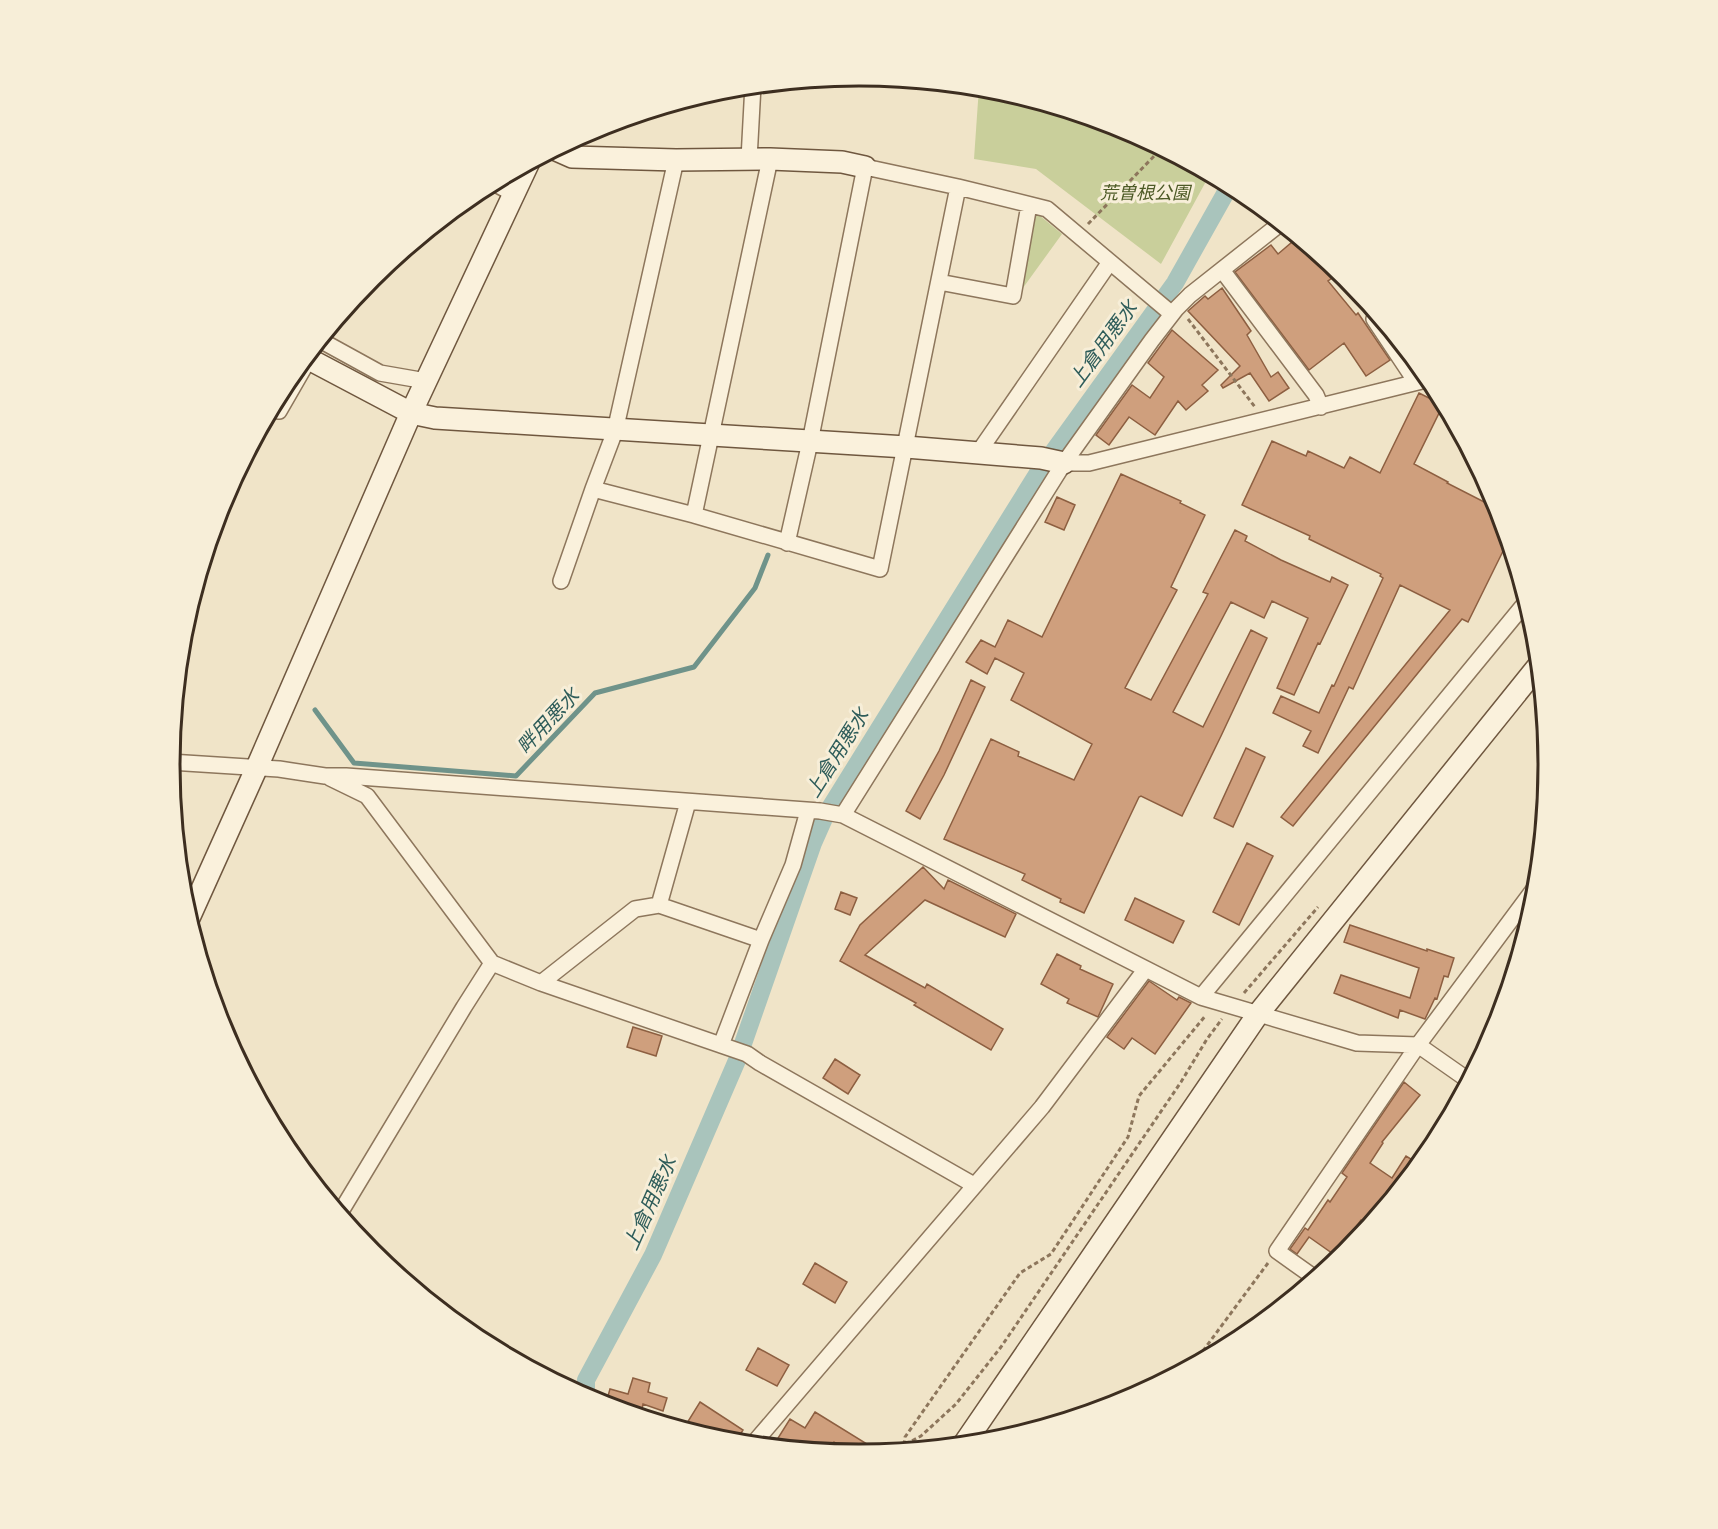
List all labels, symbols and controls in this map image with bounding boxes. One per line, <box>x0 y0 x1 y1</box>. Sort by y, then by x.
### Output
park label: 荒曽根公園 <box>1100 183 1193 203</box>
water label: 上倉用悪水 <box>1065 295 1142 391</box>
water label: 畔用悪水 <box>513 683 585 758</box>
water label: 上倉用悪水 <box>801 703 874 801</box>
water label: 上倉用悪水 <box>620 1151 681 1253</box>

